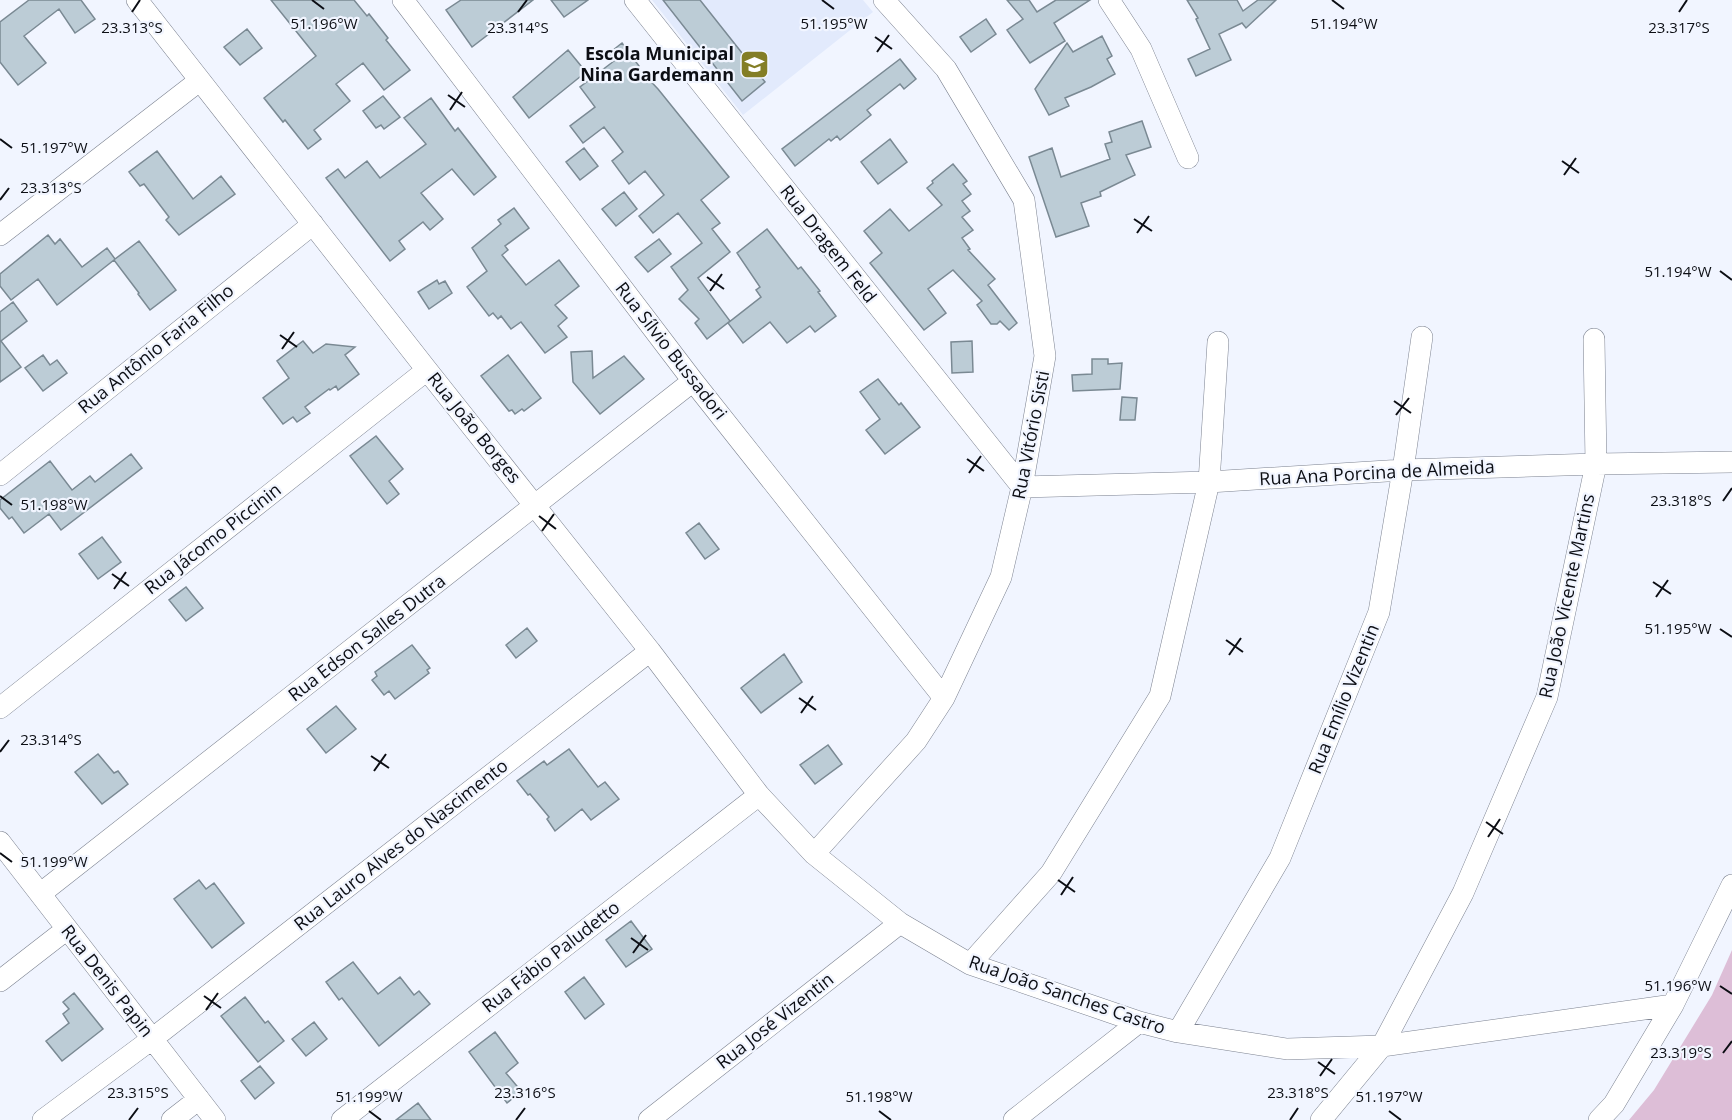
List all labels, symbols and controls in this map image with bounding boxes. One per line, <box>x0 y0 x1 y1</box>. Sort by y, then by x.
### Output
text: 51.196°W <box>290 13 358 33</box>
text: 51.195°W <box>800 13 868 33</box>
text: 51.194°W <box>1310 13 1378 33</box>
text: 23.313°S <box>101 17 163 37</box>
text: 23.314°S <box>487 17 549 37</box>
text: 23.317°S <box>1648 17 1710 37</box>
place label: Escola Municipal Nina Gardemann <box>580 41 734 86</box>
school or university icon: Escola Municipal Nina Gardemann <box>739 48 771 80</box>
text: 51.197°W <box>20 137 88 157</box>
text: 23.313°S <box>20 177 82 197</box>
street label: Rua Dragem Feld <box>775 179 882 307</box>
text: 51.194°W <box>1644 261 1712 281</box>
street label: Rua Sílvio Bussadori <box>610 277 733 424</box>
street label: Rua Antônio Faria Filho <box>73 278 238 418</box>
street label: Rua João Borges <box>423 367 527 488</box>
street label: Rua Vitório Sisti <box>1006 368 1054 501</box>
street label: Rua Ana Porcina de Almeida <box>1259 454 1495 490</box>
street label: Rua Jácomo Piccinin <box>139 477 286 599</box>
text: 23.318°S <box>1650 490 1712 510</box>
street label: Rua João Vicente Martins <box>1533 491 1599 700</box>
text: 51.198°W <box>20 494 88 514</box>
street label: Rua Edson Salles Dutra <box>283 568 450 706</box>
text: 51.195°W <box>1644 618 1712 638</box>
street label: Rua Emílio Vizentin <box>1302 620 1384 777</box>
text: 23.314°S <box>20 729 82 749</box>
street label: Rua Lauro Alves do Nascimento <box>288 753 512 935</box>
text: 51.199°W <box>20 851 88 871</box>
street label: Rua Fábio Paludetto <box>477 895 624 1017</box>
street label: Rua Denis Papin <box>56 919 159 1041</box>
street label: Rua João Sanches Castro <box>966 949 1169 1039</box>
street label: Rua José Vizentin <box>711 967 838 1074</box>
text: 51.196°W <box>1644 975 1712 995</box>
text: 23.319°S <box>1650 1042 1712 1062</box>
text: 23.315°S <box>107 1082 169 1102</box>
text: 23.316°S <box>494 1082 556 1102</box>
text: 23.318°S <box>1267 1082 1329 1102</box>
text: 51.199°W <box>335 1086 403 1106</box>
text: 51.198°W <box>845 1086 913 1106</box>
text: 51.197°W <box>1355 1086 1423 1106</box>

